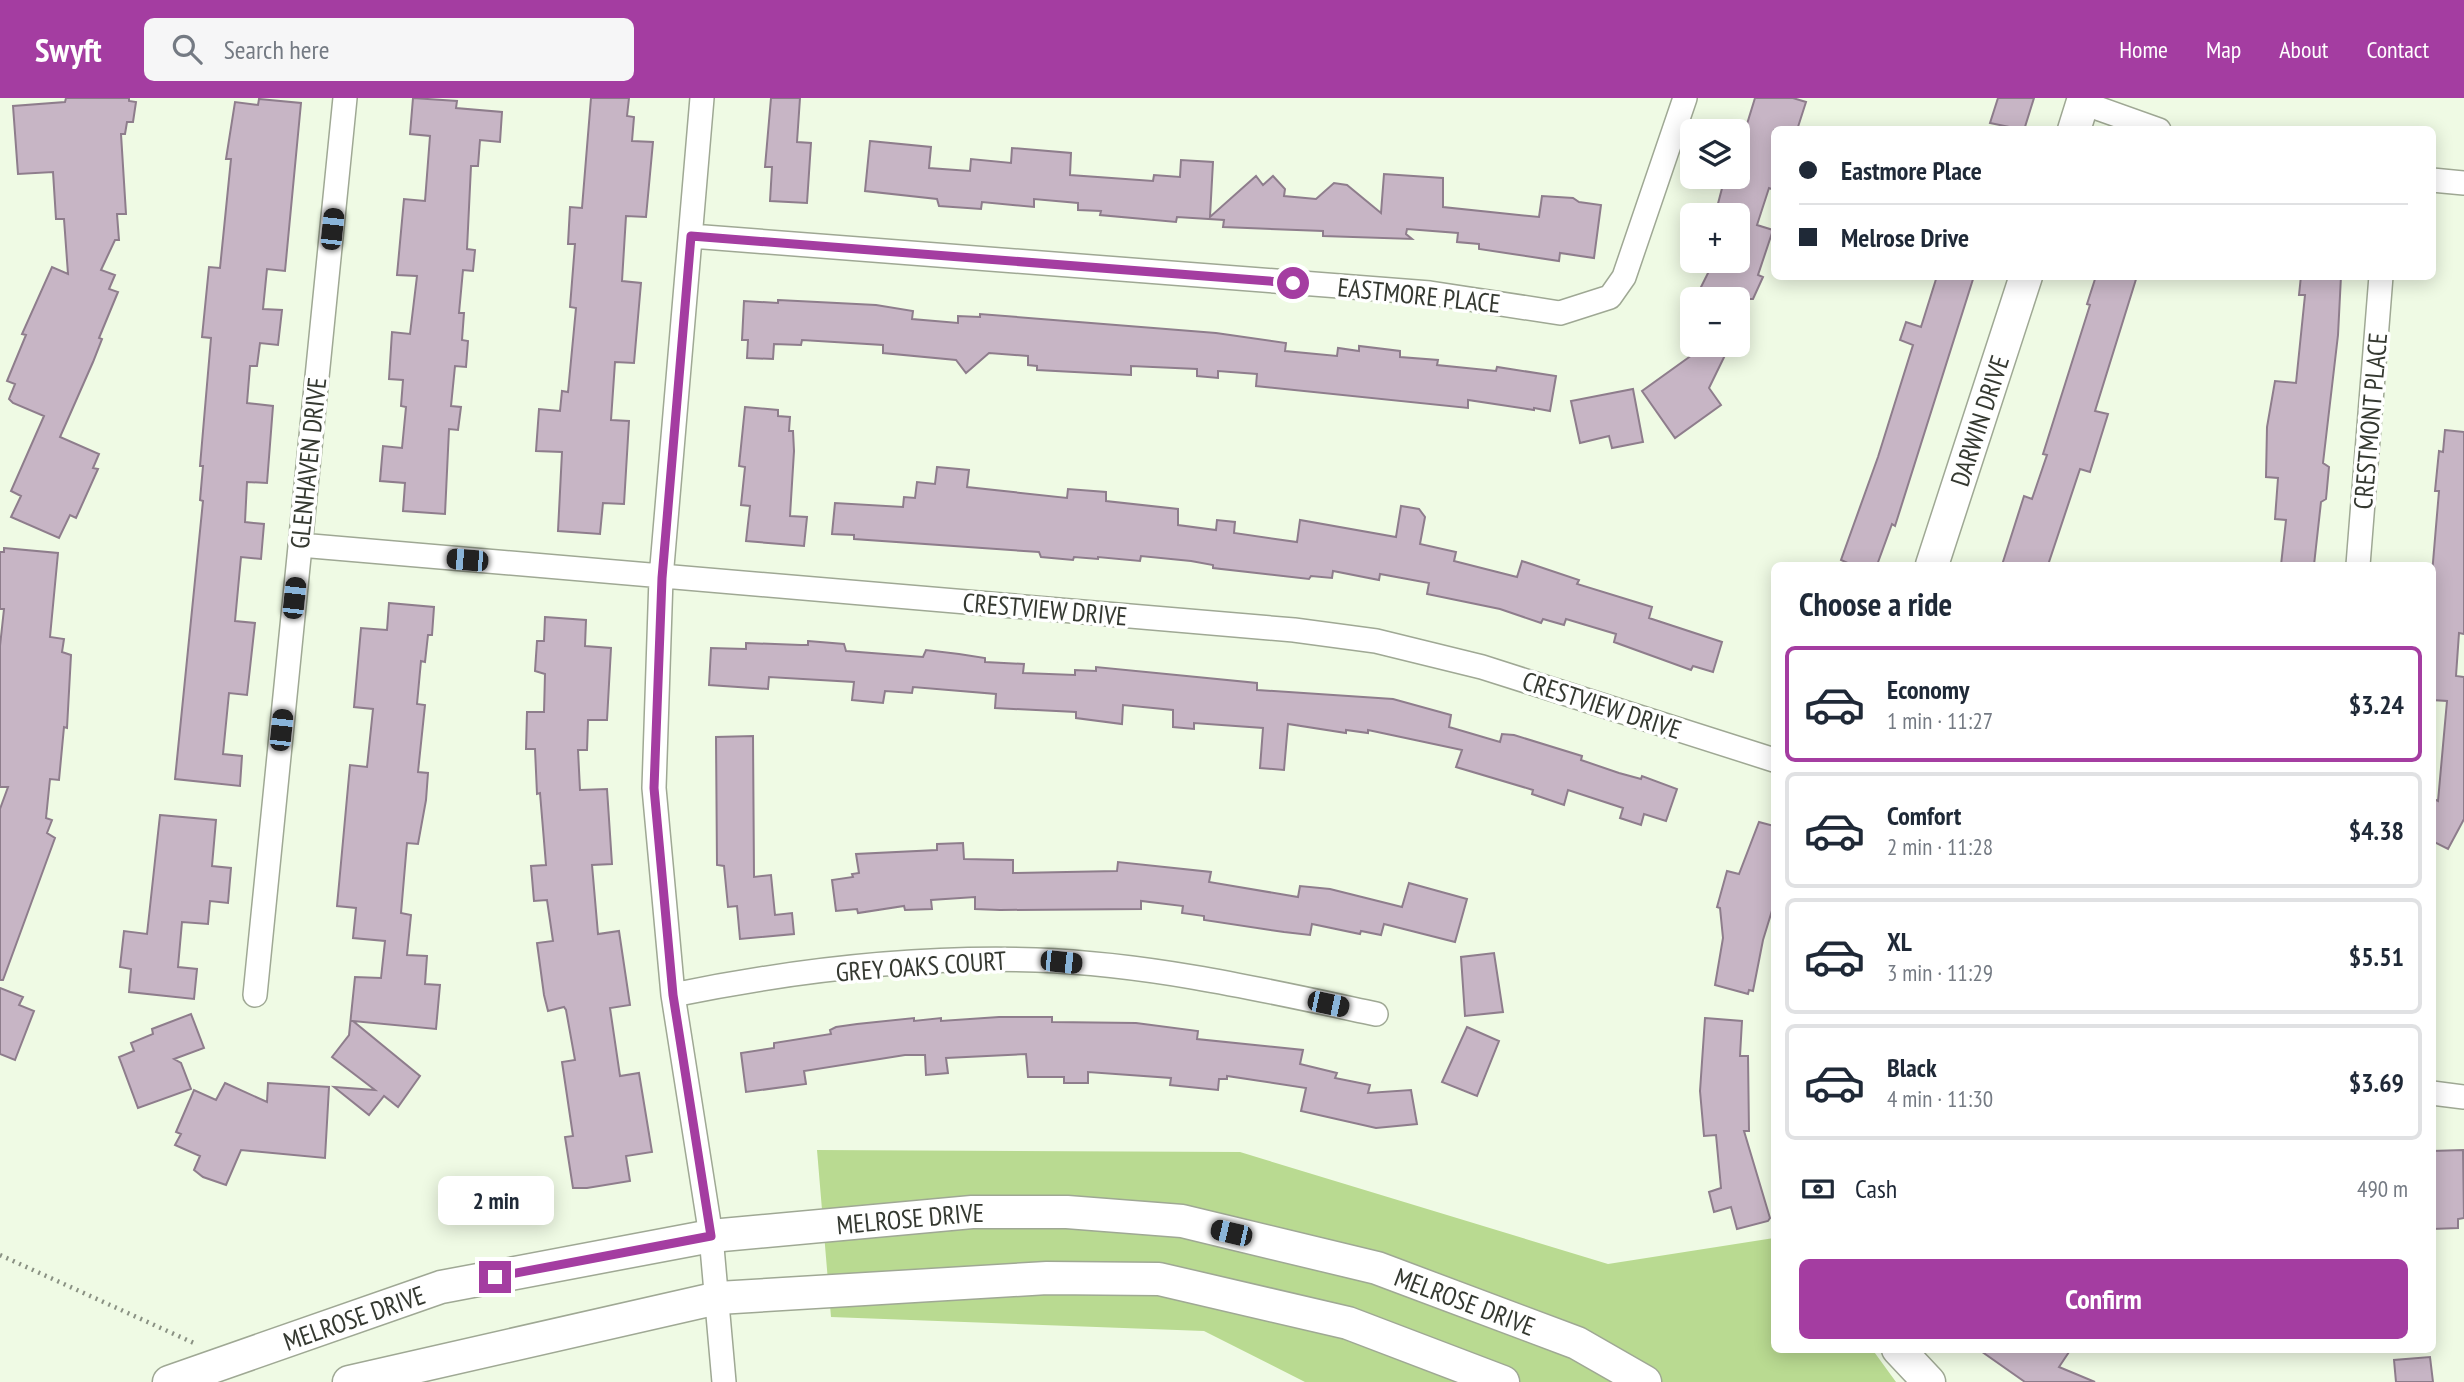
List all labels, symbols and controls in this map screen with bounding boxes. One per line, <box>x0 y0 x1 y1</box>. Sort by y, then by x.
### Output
search box <box>144 18 634 81</box>
text: Swyft <box>35 28 102 71</box>
icon: search <box>168 30 206 68</box>
text: Search here <box>224 33 329 66</box>
text: Home <box>2119 34 2168 65</box>
text: Map <box>2206 34 2241 65</box>
text: About <box>2279 34 2328 65</box>
text: Contact <box>2366 34 2429 65</box>
map controls <box>1680 119 1750 357</box>
button: layers <box>1680 119 1750 189</box>
text: Eastmore Place <box>1841 154 1982 187</box>
button: + <box>1680 203 1750 273</box>
car <box>320 207 345 251</box>
text: Melrose Drive <box>1841 221 1969 254</box>
route start <box>1277 267 1309 299</box>
street label: EASTMORE PLACE <box>1336 270 1502 320</box>
button: − <box>1680 287 1750 357</box>
street label: CRESTMONT PLACE <box>2346 331 2394 511</box>
street label: DARWIN DRIVE <box>1942 351 2016 490</box>
street label: GLENHAVEN DRIVE <box>283 376 333 550</box>
car <box>446 548 489 572</box>
car <box>282 576 307 620</box>
text: Choose a ride <box>1799 583 1952 625</box>
street label: CRESTVIEW DRIVE <box>961 585 1129 633</box>
street label: CRESTVIEW DRIVE <box>1518 664 1686 746</box>
icon: car <box>1803 673 1866 736</box>
text: Economy <box>1887 673 1969 706</box>
text: $3.24 <box>2349 688 2404 721</box>
text: 1 min · 11:27 <box>1887 706 1993 735</box>
car <box>269 708 294 752</box>
icon: car <box>1803 799 1866 862</box>
text: Comfort <box>1887 799 1961 832</box>
text: $4.38 <box>2349 814 2404 847</box>
text: 2 min · 11:28 <box>1887 832 1993 861</box>
icon: car <box>1803 925 1866 988</box>
text: XL <box>1887 925 1912 958</box>
text: $5.51 <box>2349 940 2404 973</box>
street label: GREY OAKS COURT <box>835 944 1008 988</box>
car <box>1040 949 1083 975</box>
text: 3 min · 11:29 <box>1887 958 1993 987</box>
car <box>1306 989 1351 1019</box>
icon: car <box>1803 1051 1866 1114</box>
text: Black <box>1887 1051 1937 1084</box>
text: $3.69 <box>2349 1066 2404 1099</box>
text: 4 min · 11:30 <box>1887 1084 1993 1113</box>
icon: cash <box>1799 1170 1837 1208</box>
text: Cash <box>1855 1172 1897 1205</box>
text: 490 m <box>2357 1174 2408 1203</box>
callout: 2 min <box>437 1176 553 1224</box>
text: 2 min <box>473 1186 519 1215</box>
street label: MELROSE DRIVE <box>835 1195 984 1241</box>
car <box>1209 1218 1254 1248</box>
button: Confirm <box>1799 1259 2408 1339</box>
street label: MELROSE DRIVE <box>1390 1260 1540 1342</box>
route end <box>479 1261 511 1293</box>
street label: MELROSE DRIVE <box>279 1277 429 1357</box>

